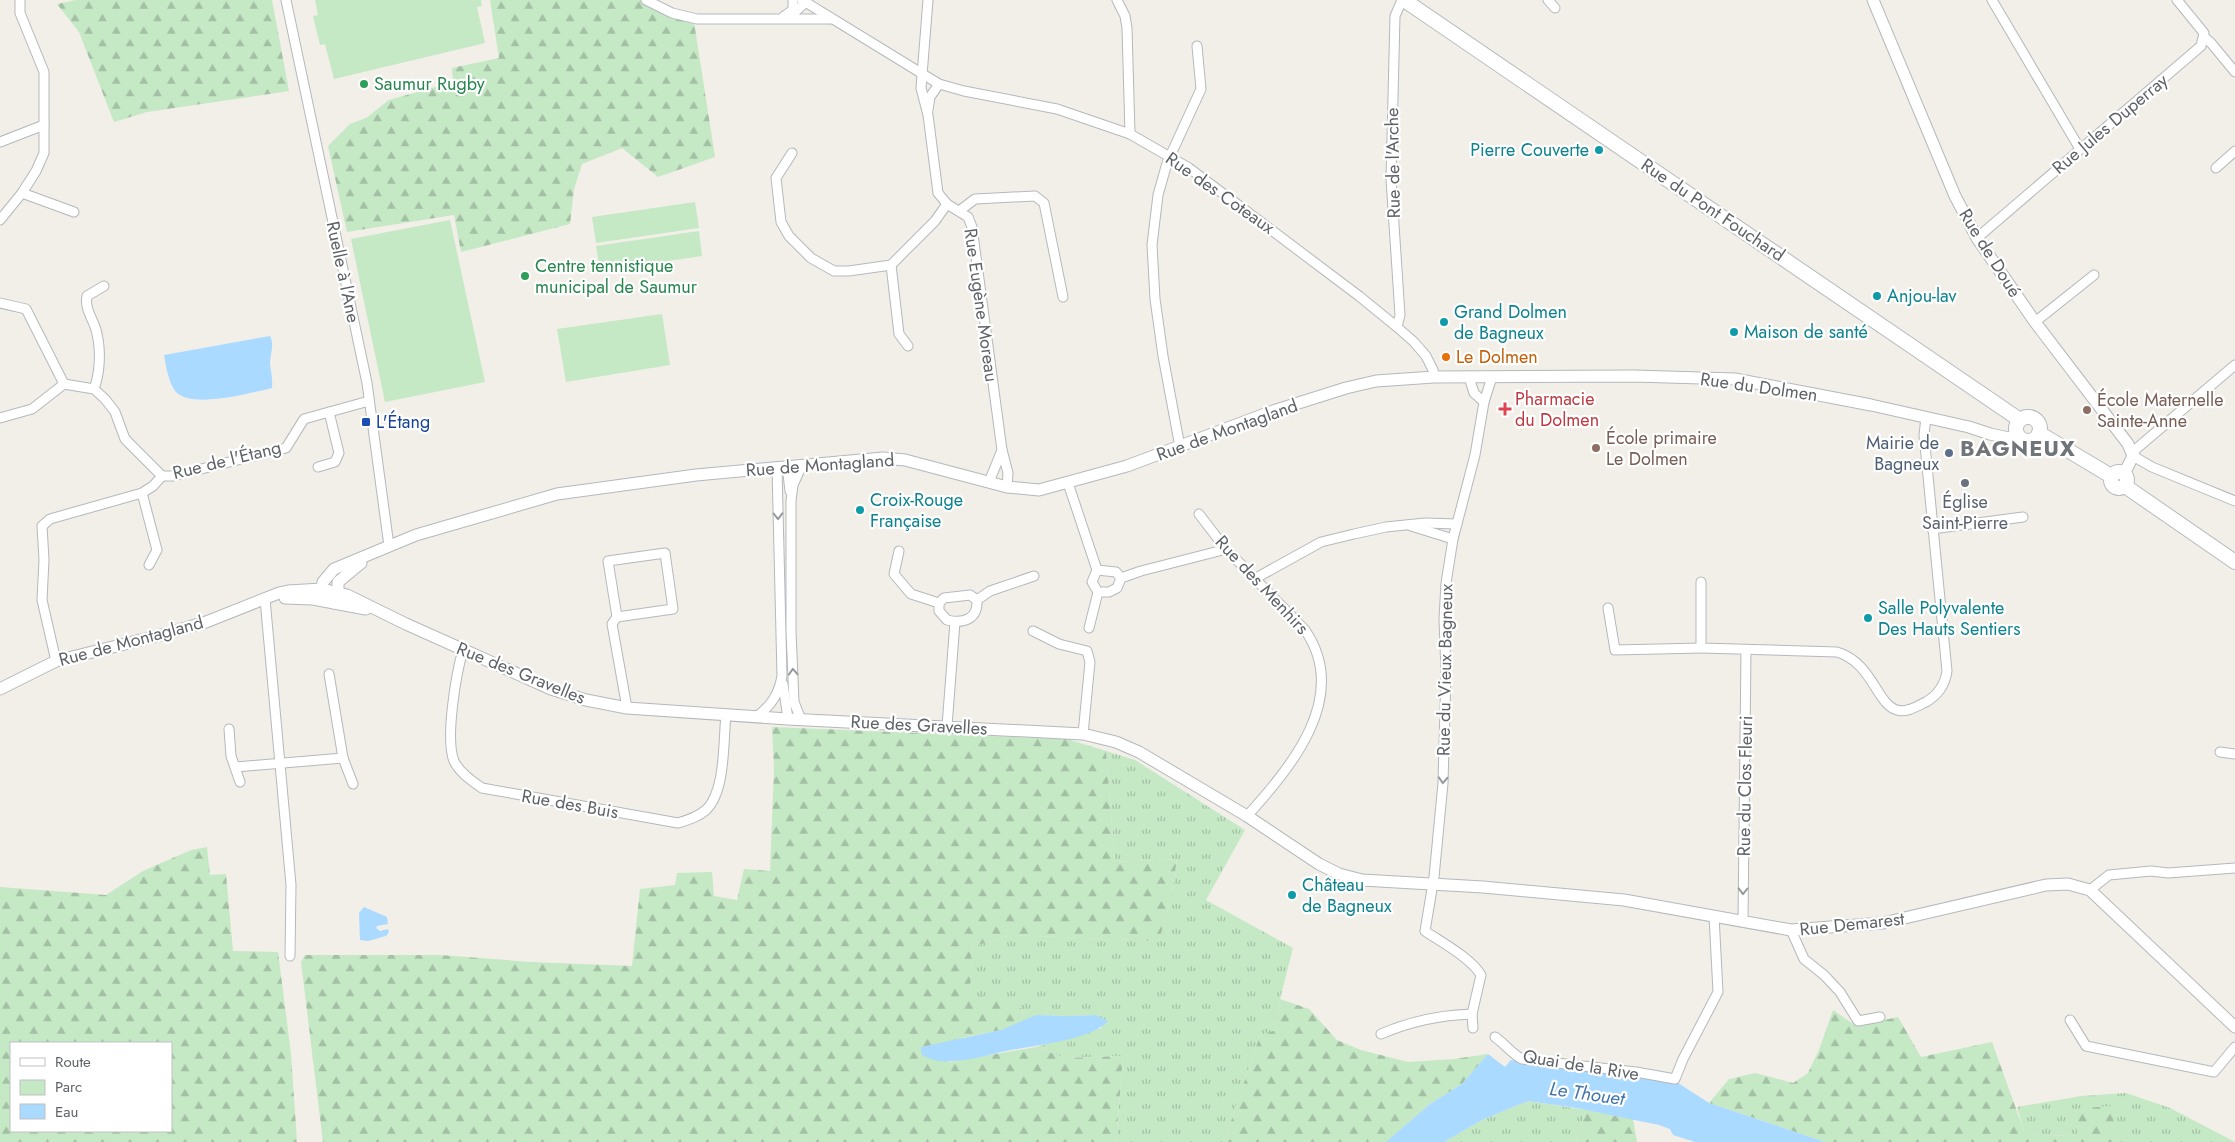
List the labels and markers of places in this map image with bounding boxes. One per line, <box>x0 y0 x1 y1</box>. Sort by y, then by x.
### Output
place label: Saumur Rugby <box>374 71 485 97</box>
marker: Saumur Rugby <box>358 78 370 90</box>
place label: Pierre Couverte <box>1470 137 1589 163</box>
marker: Pierre Couverte <box>1593 144 1605 156</box>
place label: Centre tennistique municipal de Saumur <box>535 253 698 300</box>
marker: Centre tennistique municipal de Saumur <box>519 270 531 282</box>
place label: Anjou-lav <box>1887 283 1957 309</box>
marker: Anjou-lav <box>1871 290 1883 302</box>
place label: Grand Dolmen de Bagneux <box>1454 299 1567 346</box>
marker: Grand Dolmen de Bagneux <box>1438 316 1450 328</box>
place label: Maison de santé <box>1744 319 1868 345</box>
marker: Maison de santé <box>1728 326 1740 338</box>
place label: Le Dolmen <box>1456 344 1538 370</box>
marker: Le Dolmen <box>1440 351 1452 363</box>
place label: Pharmacie du Dolmen <box>1515 386 1599 433</box>
place label: École Maternelle Sainte-Anne <box>2097 387 2223 434</box>
marker: Pharmacie du Dolmen <box>1499 403 1511 415</box>
marker: École Maternelle Sainte-Anne <box>2081 404 2093 416</box>
place label: L'Étang <box>376 409 430 435</box>
marker: L'Étang <box>360 416 372 428</box>
place label: École primaire Le Dolmen <box>1606 425 1717 472</box>
place label: Mairie de Bagneux <box>1866 430 1939 477</box>
marker: École primaire Le Dolmen <box>1590 442 1602 454</box>
marker: Mairie de Bagneux <box>1943 447 1955 459</box>
marker: Église Saint-Pierre <box>1959 477 1971 489</box>
place label: Croix-Rouge Française <box>870 487 963 534</box>
place label: Église Saint-Pierre <box>1922 489 2008 536</box>
marker: Croix-Rouge Française <box>854 504 866 516</box>
place label: Salle Polyvalente Des Hauts Sentiers <box>1878 595 2020 642</box>
marker: Salle Polyvalente Des Hauts Sentiers <box>1862 612 1874 624</box>
place label: Château de Bagneux <box>1302 872 1392 919</box>
marker: Château de Bagneux <box>1286 889 1298 901</box>

